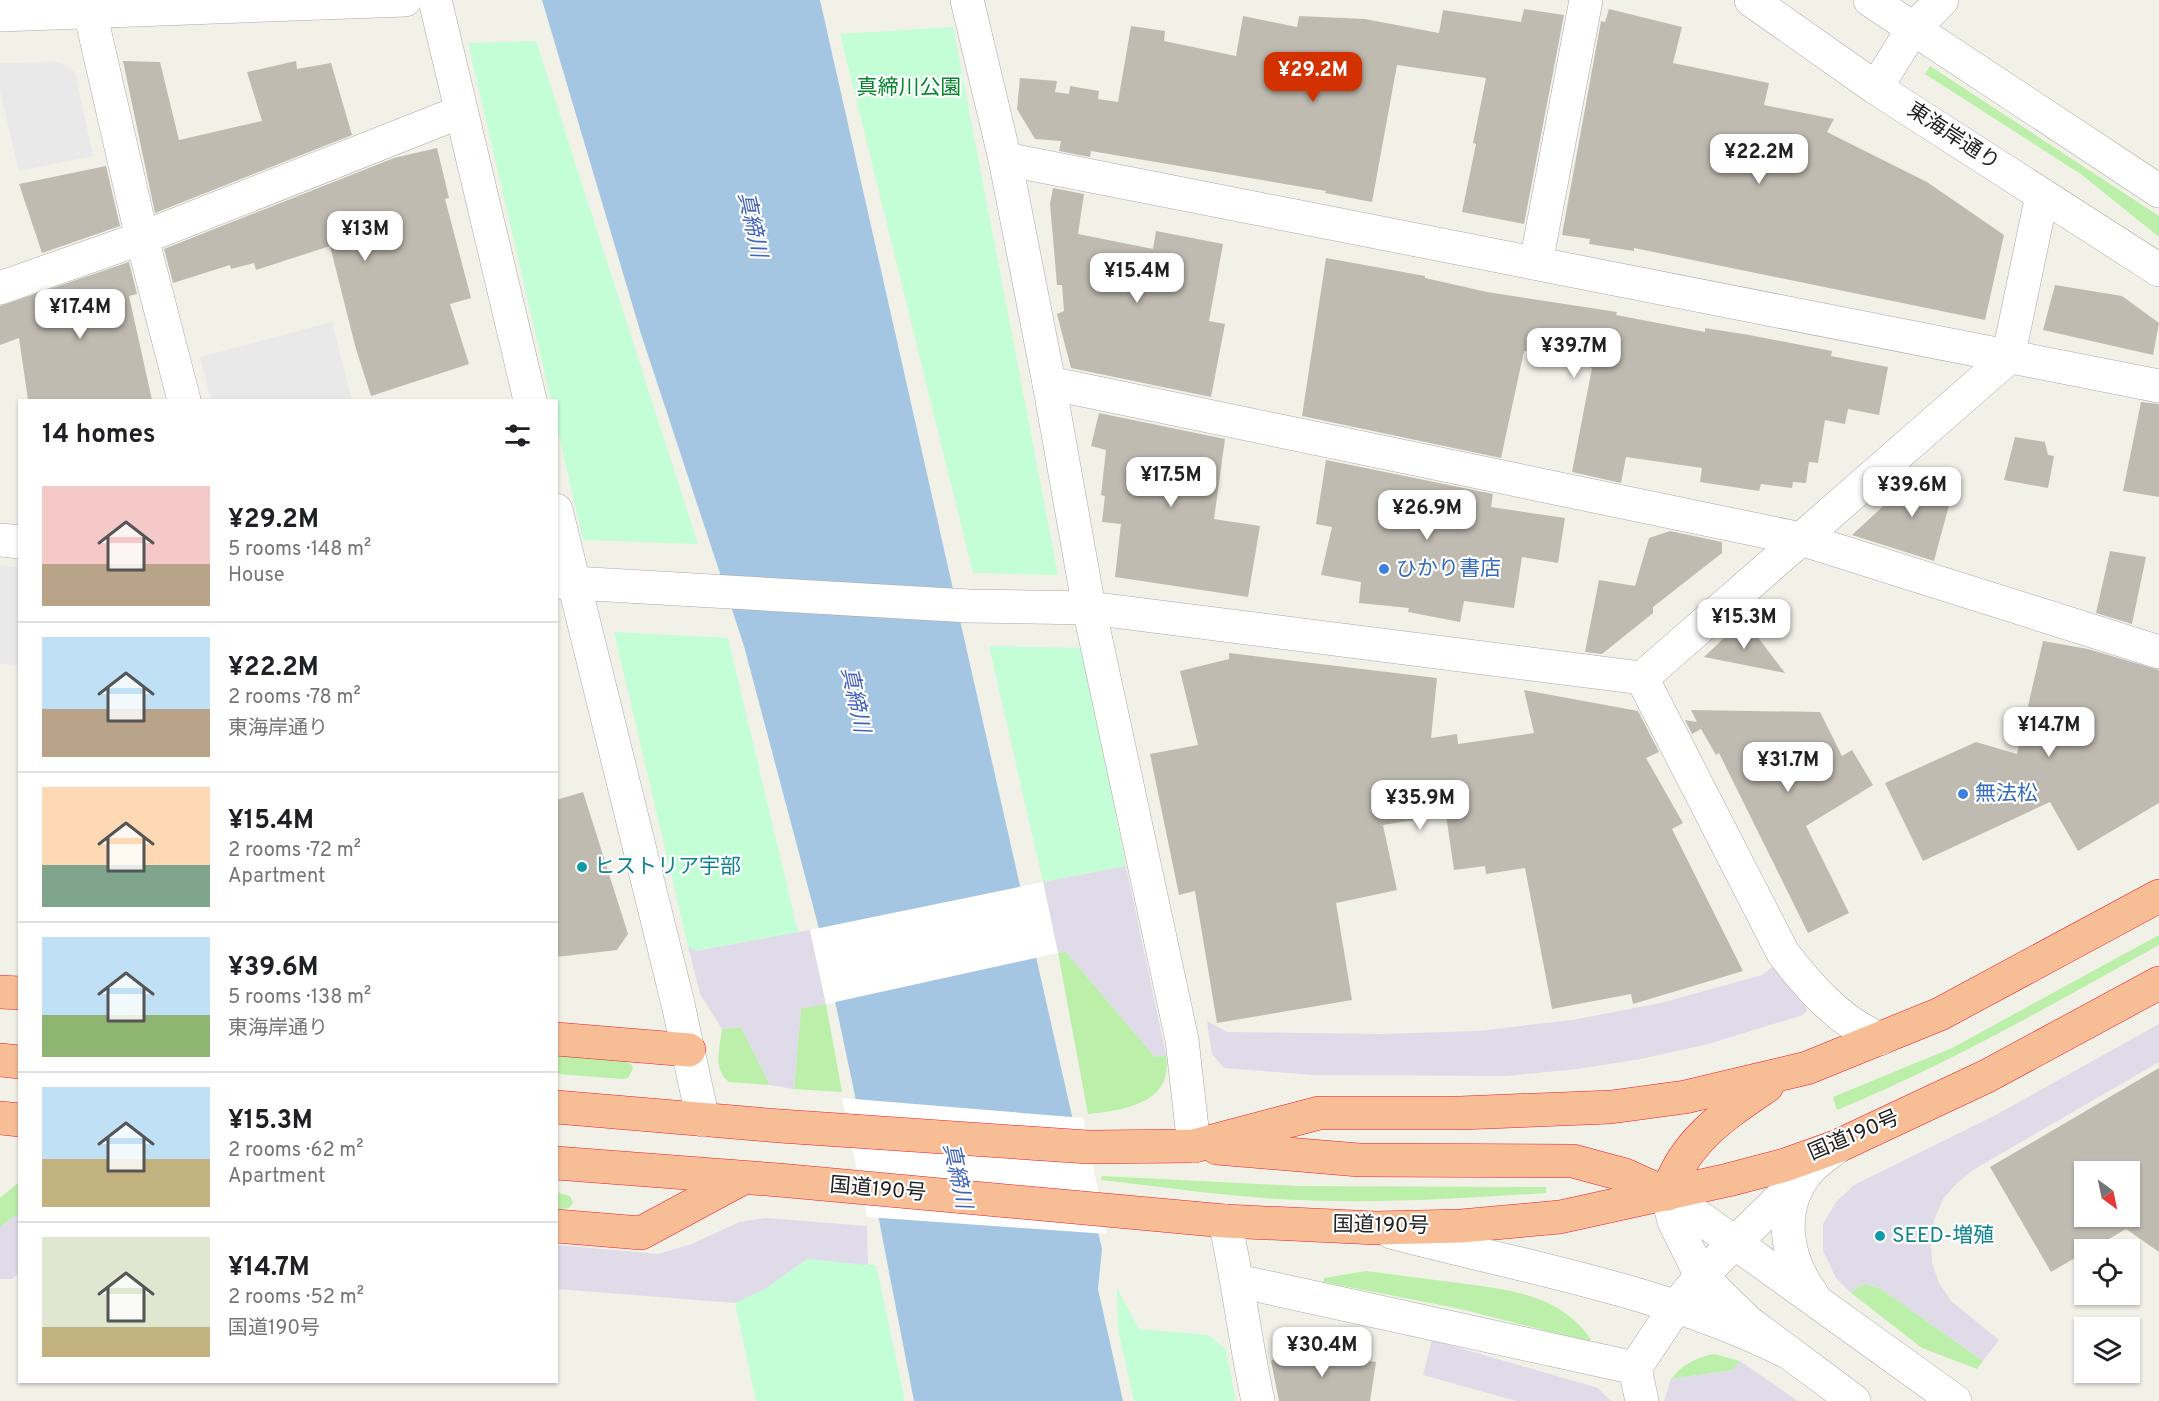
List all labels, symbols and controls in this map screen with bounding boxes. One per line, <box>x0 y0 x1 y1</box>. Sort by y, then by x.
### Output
pin: ¥29.2M <box>1264 52 1362 103</box>
text: ¥29.2M <box>1278 58 1348 84</box>
park label: 真締川公園 <box>857 75 962 102</box>
street label: 東海岸通り <box>1902 97 2004 177</box>
pin: ¥22.2M <box>1710 134 1808 185</box>
text: ¥22.2M <box>1724 140 1794 166</box>
water label: 真締川 <box>731 190 771 262</box>
pin: ¥13M <box>329 211 401 262</box>
text: ¥13M <box>341 217 389 243</box>
pin: ¥15.4M <box>1088 253 1186 304</box>
text: ¥15.4M <box>1104 259 1170 285</box>
pin: ¥17.4M <box>31 289 129 340</box>
text: ¥17.4M <box>49 295 111 321</box>
pin: ¥39.7M <box>1525 328 1623 379</box>
text: ¥39.7M <box>1541 334 1607 360</box>
text: 14 homes <box>42 419 156 452</box>
icon: filters <box>501 419 534 452</box>
pin: ¥17.5M <box>1122 457 1220 508</box>
text: ¥17.5M <box>1140 463 1202 489</box>
pin: ¥39.6M <box>1863 467 1961 518</box>
text: ¥39.6M <box>1877 473 1947 499</box>
pin: ¥26.9M <box>1378 490 1476 541</box>
text: ¥26.9M <box>1392 496 1462 522</box>
text: ¥29.2M <box>228 504 319 537</box>
icon: home <box>90 510 162 582</box>
text: 5 rooms · 148 m² <box>228 537 371 563</box>
place label: ひかり書店 <box>1396 556 1501 583</box>
marker: ひかり書店 <box>1377 562 1391 576</box>
text: House <box>228 563 284 589</box>
pin: ¥15.3M <box>1695 599 1793 650</box>
text: ¥15.3M <box>1711 605 1777 631</box>
text: ¥22.2M <box>228 652 319 685</box>
icon: home <box>90 661 162 733</box>
water label: 真締川 <box>834 665 874 737</box>
text: 2 rooms · 78 m² <box>228 685 361 711</box>
pin: ¥14.7M <box>2000 707 2098 758</box>
text: ¥14.7M <box>2017 713 2081 739</box>
text: 東海岸通り <box>228 716 328 742</box>
pin: ¥31.7M <box>1739 742 1837 793</box>
text: ¥31.7M <box>1757 748 1819 774</box>
pin: ¥35.9M <box>1371 780 1469 831</box>
place label: 無法松 <box>1975 781 2038 808</box>
text: ¥35.9M <box>1385 786 1455 812</box>
marker: 無法松 <box>1956 787 1970 801</box>
text: ¥15.4M <box>228 805 314 838</box>
icon: home <box>90 811 162 883</box>
text: 2 rooms · 72 m² <box>228 838 361 864</box>
place label: ヒストリア宇部 <box>594 854 741 881</box>
marker: ヒストリア宇部 <box>575 860 589 874</box>
text: Apartment <box>228 864 326 890</box>
text: ¥39.6M <box>228 952 319 985</box>
icon: home <box>90 961 162 1033</box>
text: 5 rooms · 138 m² <box>228 985 371 1011</box>
text: 東海岸通り <box>228 1016 328 1042</box>
text: ¥15.3M <box>228 1105 313 1138</box>
street label: 国道190号 <box>1804 1105 1904 1167</box>
icon: home <box>90 1111 162 1183</box>
text: 2 rooms · 62 m² <box>228 1138 364 1164</box>
water label: 真締川 <box>936 1141 976 1213</box>
north arrow <box>2074 1161 2140 1227</box>
map controls <box>2074 1161 2140 1383</box>
text: Apartment <box>228 1164 326 1190</box>
street label: 国道190号 <box>829 1172 927 1208</box>
street label: 国道190号 <box>1332 1212 1430 1240</box>
place label: SEED-増殖 <box>1892 1223 1994 1250</box>
marker: SEED-増殖 <box>1873 1229 1887 1243</box>
button: locate <box>2074 1239 2140 1305</box>
text: ¥14.7M <box>228 1252 310 1285</box>
icon: home <box>90 1261 162 1333</box>
text: 2 rooms · 52 m² <box>228 1285 364 1311</box>
text: 国道190号 <box>228 1316 320 1342</box>
button: layers <box>2074 1317 2140 1383</box>
pin: ¥30.4M <box>1273 1327 1371 1378</box>
text: ¥30.4M <box>1287 1333 1357 1359</box>

